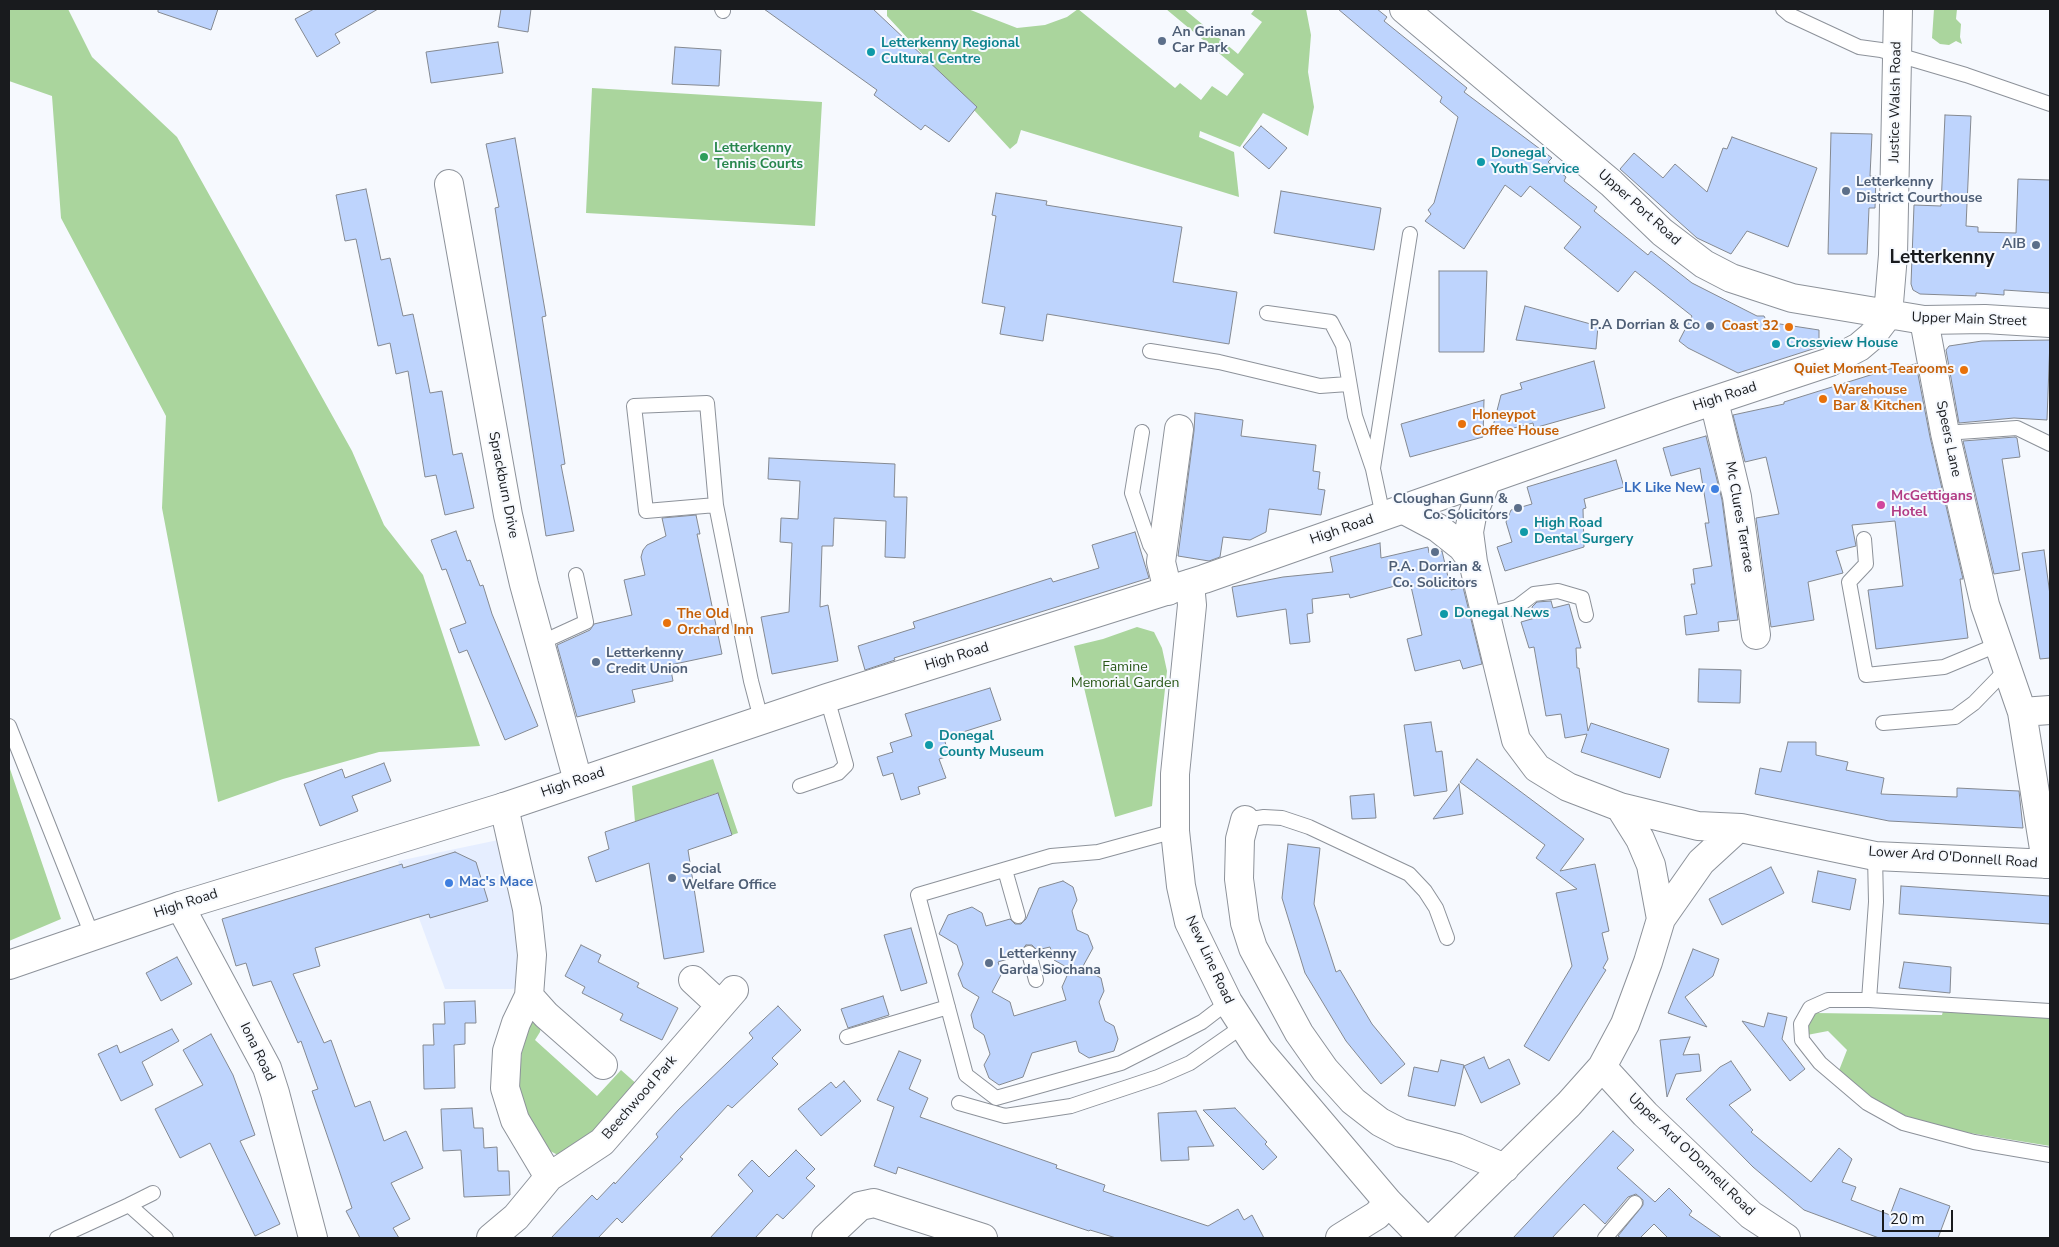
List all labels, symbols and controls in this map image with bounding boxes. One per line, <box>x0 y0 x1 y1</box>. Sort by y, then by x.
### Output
place label: An Grianan Car Park <box>1172 25 1245 58</box>
marker: An Grianan Car Park <box>1156 35 1168 47</box>
place label: Letterkenny Regional Cultural Centre <box>881 36 1020 68</box>
street label: Justice Walsh Road <box>1887 41 1905 163</box>
marker: Letterkenny Regional Cultural Centre <box>865 46 877 58</box>
place label: Letterkenny Tennis Courts <box>714 141 803 174</box>
place label: Donegal Youth Service <box>1491 146 1579 178</box>
marker: Letterkenny Tennis Courts <box>698 151 710 163</box>
marker: Donegal Youth Service <box>1475 156 1487 168</box>
street label: Upper Port Road <box>1594 167 1684 249</box>
place label: Letterkenny District Courthouse <box>1856 175 1982 208</box>
marker: Letterkenny District Courthouse <box>1840 185 1852 197</box>
place label: AIB <box>2002 237 2026 253</box>
marker: AIB <box>2030 239 2042 251</box>
district label: Letterkenny <box>1890 247 1994 269</box>
street label: Upper Main Street <box>1911 310 2027 330</box>
place label: P.A Dorrian & Co <box>1590 318 1700 334</box>
place label: Coast 32 <box>1722 319 1779 335</box>
marker: P.A Dorrian & Co <box>1704 320 1716 332</box>
marker: Coast 32 <box>1783 321 1795 333</box>
place label: Crossview House <box>1786 336 1898 352</box>
marker: Crossview House <box>1770 338 1782 350</box>
place label: Quiet Moment Tearooms <box>1794 362 1954 378</box>
marker: Quiet Moment Tearooms <box>1958 364 1970 376</box>
street label: High Road <box>1691 379 1759 415</box>
place label: Warehouse Bar & Kitchen <box>1833 383 1922 416</box>
marker: Warehouse Bar & Kitchen <box>1817 393 1829 405</box>
street label: Speers Lane <box>1932 399 1964 479</box>
place label: Honeypot Coffee House <box>1472 408 1559 441</box>
marker: Honeypot Coffee House <box>1456 418 1468 430</box>
street label: Sprackburn Drive <box>484 430 522 540</box>
street label: Mc Clures Terrace <box>1721 460 1757 574</box>
place label: LK Like New <box>1624 481 1705 497</box>
marker: LK Like New <box>1709 483 1721 495</box>
place label: McGettigans Hotel <box>1891 489 1973 522</box>
place label: Cloughan Gunn & Co. Solicitors <box>1393 492 1508 524</box>
marker: McGettigans Hotel <box>1875 499 1887 511</box>
marker: Cloughan Gunn & Co. Solicitors <box>1512 502 1524 514</box>
street label: High Road <box>1308 511 1376 549</box>
place label: High Road Dental Surgery <box>1534 516 1633 548</box>
marker: High Road Dental Surgery <box>1518 526 1530 538</box>
marker: P.A. Dorrian & Co. Solicitors <box>1429 546 1441 558</box>
place label: P.A. Dorrian & Co. Solicitors <box>1388 560 1482 592</box>
place label: Donegal News <box>1454 606 1549 622</box>
place label: The Old Orchard Inn <box>677 607 754 640</box>
marker: Donegal News <box>1438 608 1450 620</box>
marker: The Old Orchard Inn <box>661 617 673 629</box>
street label: High Road <box>923 639 991 675</box>
place label: Letterkenny Credit Union <box>606 646 688 679</box>
marker: Letterkenny Credit Union <box>590 656 602 668</box>
park label: Famine Memorial Garden <box>1071 660 1179 692</box>
place label: Donegal County Museum <box>939 729 1044 762</box>
marker: Donegal County Museum <box>923 739 935 751</box>
street label: High Road <box>539 764 607 802</box>
street label: Lower Ard O'Donnell Road <box>1868 844 2038 872</box>
place label: Social Welfare Office <box>682 862 776 894</box>
marker: Social Welfare Office <box>666 872 678 884</box>
place label: Mac's Mace <box>459 875 533 891</box>
marker: Mac's Mace <box>443 877 455 889</box>
street label: High Road <box>152 886 220 922</box>
street label: New Line Road <box>1181 913 1237 1007</box>
place label: Letterkenny Garda Siochana <box>999 947 1101 980</box>
marker: Letterkenny Garda Siochana <box>983 957 995 969</box>
street label: Iona Road <box>236 1020 278 1084</box>
street label: Beechwood Park <box>599 1053 681 1143</box>
street label: Upper Ard O'Donnell Road <box>1624 1090 1758 1220</box>
scale bar <box>1884 1200 1955 1232</box>
text: 20 m <box>1890 1209 1925 1229</box>

